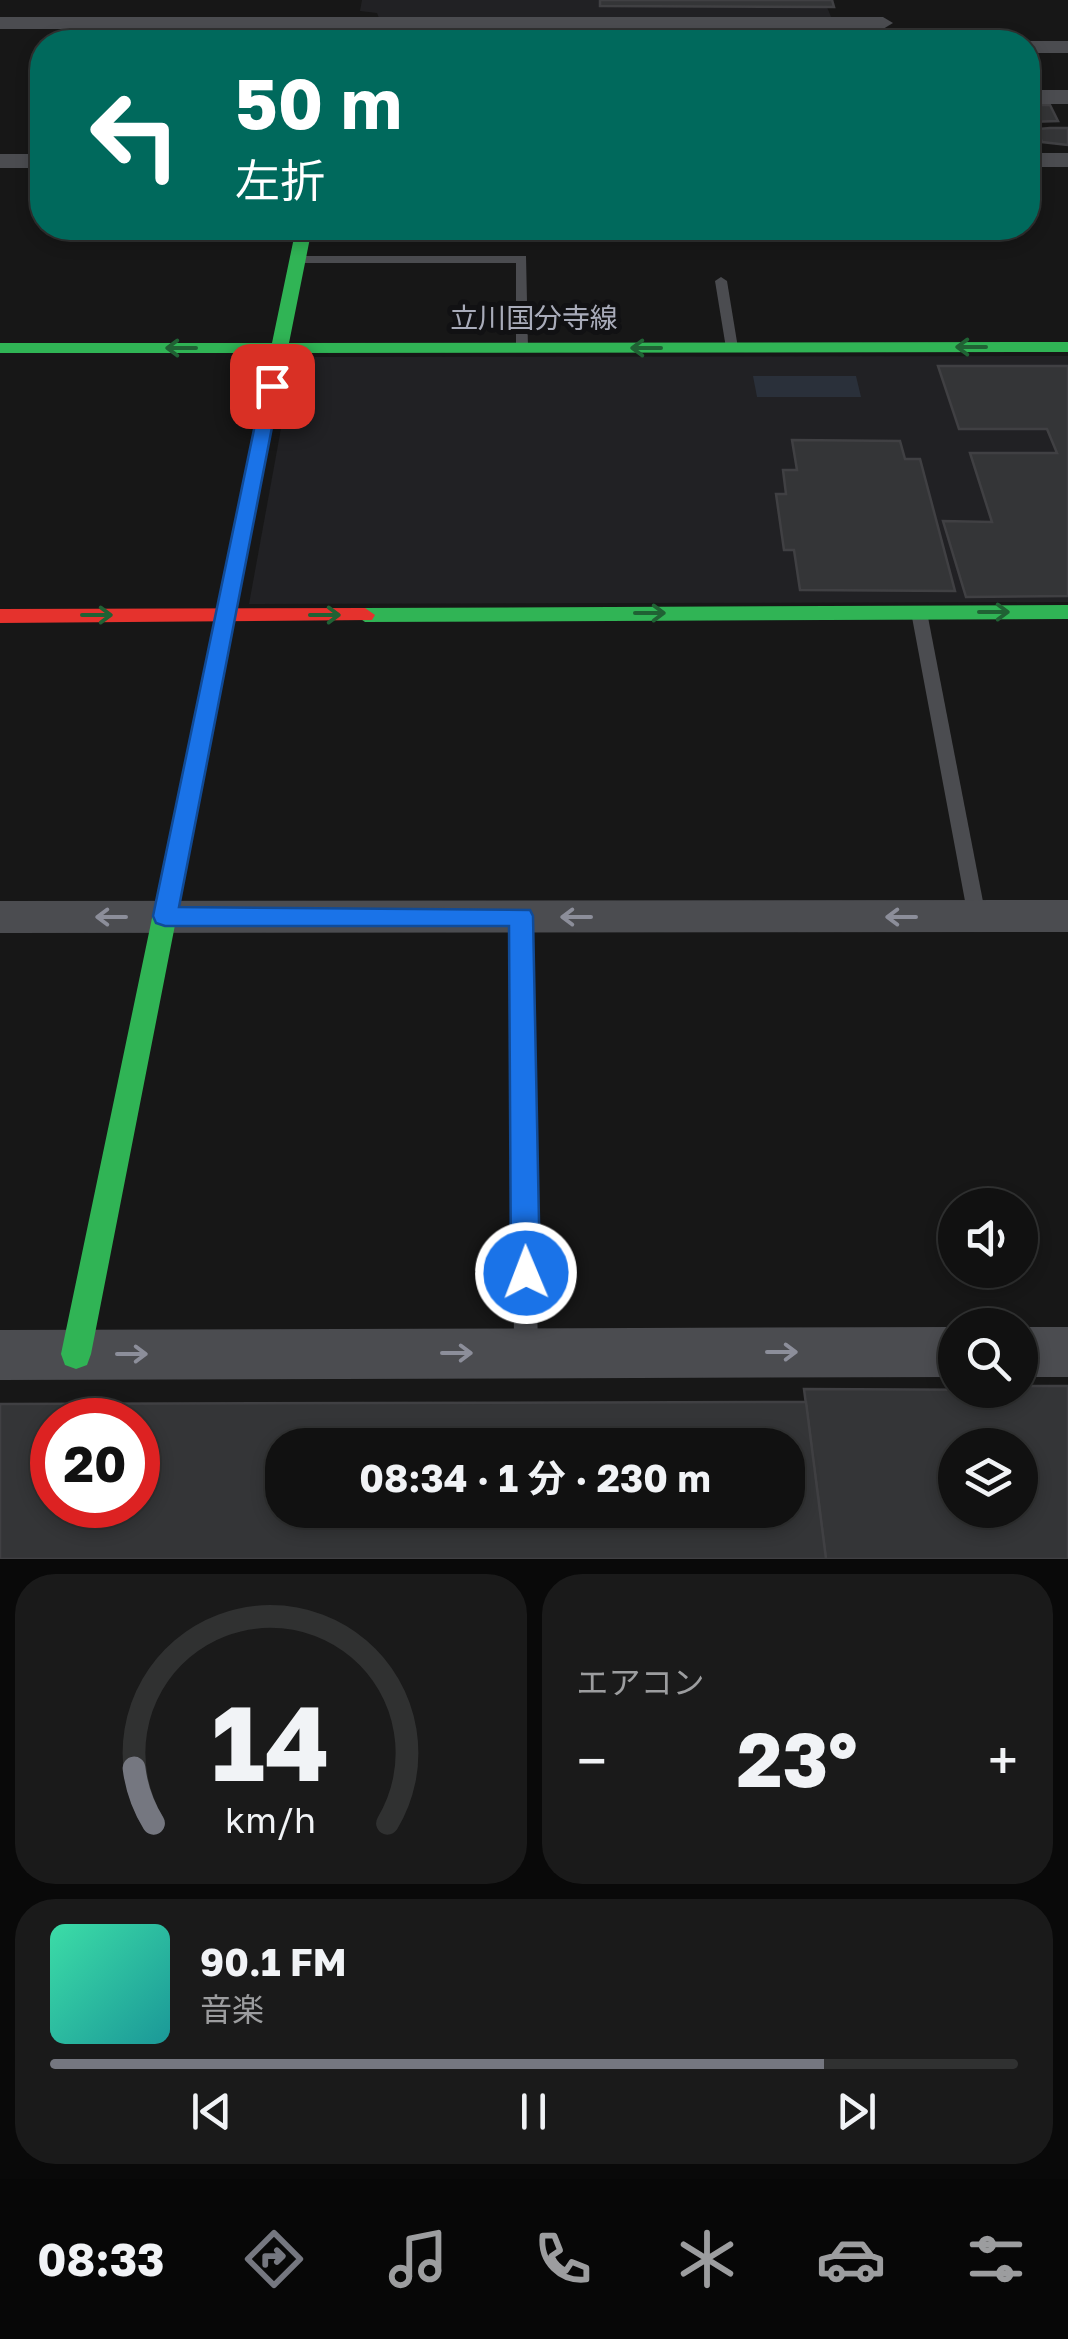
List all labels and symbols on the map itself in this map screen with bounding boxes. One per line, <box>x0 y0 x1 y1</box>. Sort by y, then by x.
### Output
street label: 立川国分寺線 <box>450 301 618 334</box>
one-way arrow <box>165 338 198 358</box>
one-way arrow <box>630 338 662 358</box>
one-way arrow <box>955 338 988 356</box>
pin <box>230 344 315 429</box>
one-way arrow <box>976 602 1009 622</box>
one-way arrow <box>632 604 665 622</box>
one-way arrow <box>80 606 113 624</box>
one-way arrow <box>308 606 340 624</box>
one-way arrow <box>95 908 128 926</box>
one-way arrow <box>560 908 592 926</box>
one-way arrow <box>885 908 918 926</box>
position arrow <box>474 1221 578 1325</box>
one-way arrow <box>766 1342 798 1362</box>
one-way arrow <box>116 1344 148 1364</box>
one-way arrow <box>440 1344 473 1362</box>
speed limit sign: 20 <box>30 1398 160 1528</box>

